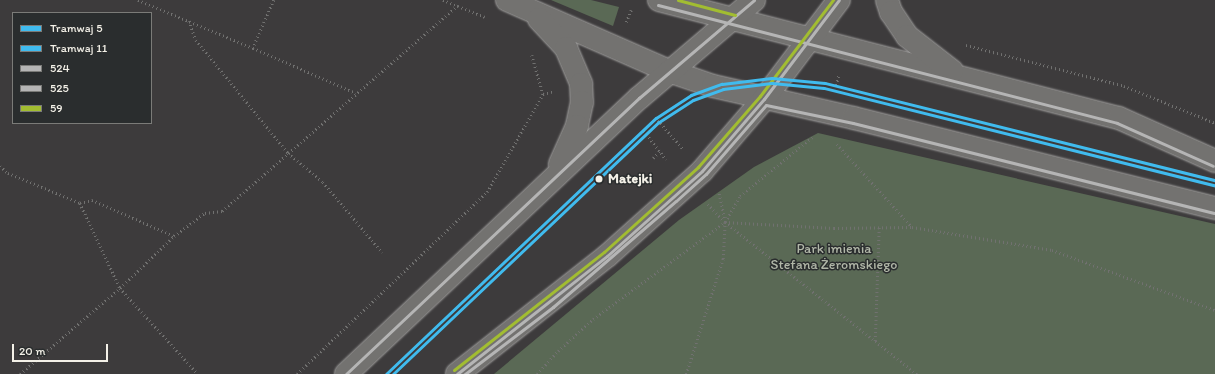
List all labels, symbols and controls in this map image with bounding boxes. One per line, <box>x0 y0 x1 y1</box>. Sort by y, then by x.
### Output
legend <box>12 12 152 124</box>
text: Tramwaj 5 <box>50 21 103 35</box>
text: Tramwaj 11 <box>50 41 107 55</box>
text: 524 <box>50 61 70 75</box>
text: 525 <box>50 81 69 95</box>
text: 59 <box>50 101 63 115</box>
place label: Matejki <box>608 171 652 187</box>
marker: Matejki <box>593 173 605 185</box>
park label: Park imienia Stefana Żeromskiego <box>771 241 897 274</box>
scale bar <box>14 336 110 362</box>
text: 20 m <box>19 344 46 358</box>

